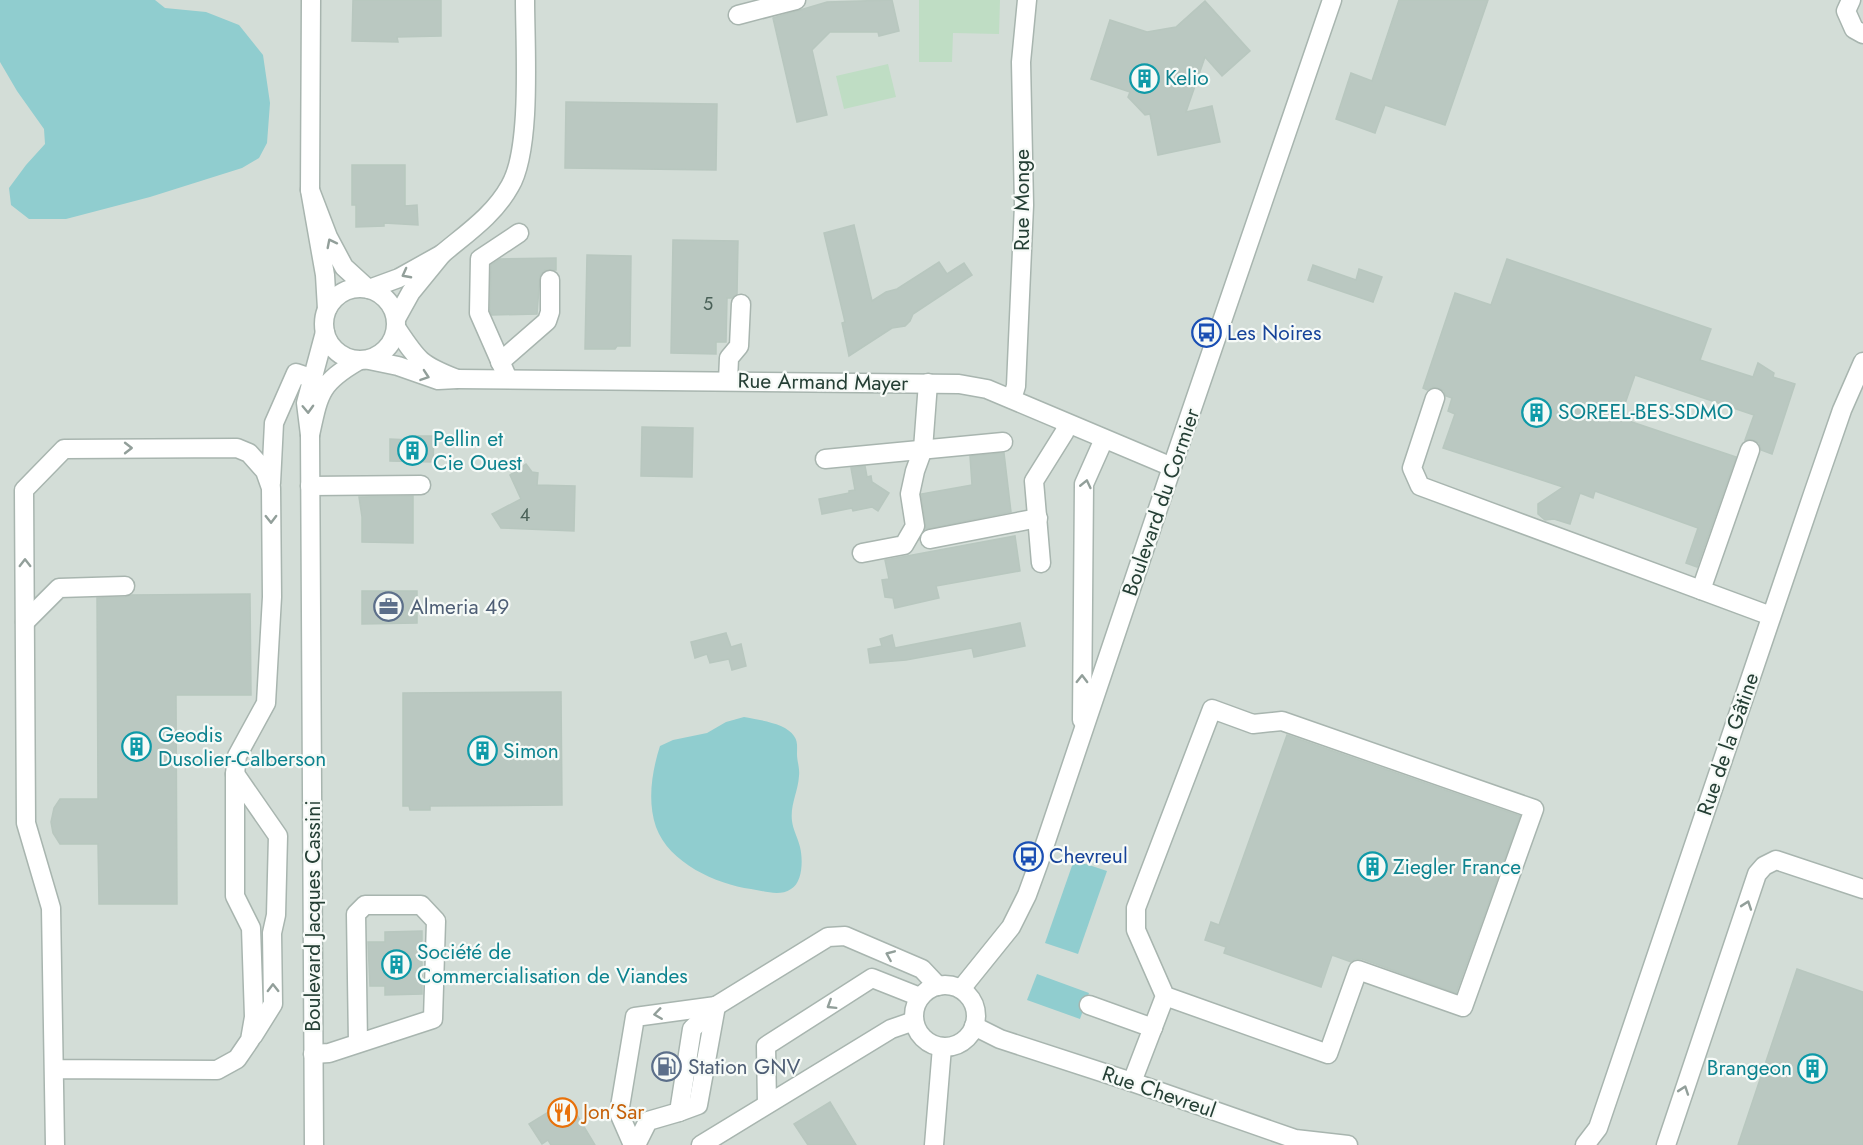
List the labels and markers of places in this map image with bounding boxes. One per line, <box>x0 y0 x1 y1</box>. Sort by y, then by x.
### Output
building icon: Kelio <box>1128 62 1160 94</box>
place label: Kelio <box>1165 63 1209 93</box>
bus stop icon: Les Noires <box>1190 317 1222 349</box>
place label: Les Noires <box>1227 318 1321 348</box>
building icon: SOREEL-BES-SDMO <box>1521 396 1553 428</box>
place label: SOREEL-BES-SDMO <box>1558 397 1733 427</box>
place label: Pellin et Cie Ouest <box>433 424 522 478</box>
building icon: Pellin et Cie Ouest <box>396 435 428 467</box>
office icon: Almeria 49 <box>373 591 405 623</box>
place label: Almeria 49 <box>410 592 509 622</box>
place label: Geodis Dusolier-Calberson <box>158 720 326 774</box>
building icon: Geodis Dusolier-Calberson <box>121 731 153 763</box>
building icon: Simon <box>466 735 498 767</box>
place label: Simon <box>503 736 559 766</box>
bus stop icon: Chevreul <box>1012 840 1044 872</box>
place label: Chevreul <box>1049 841 1128 871</box>
building icon: Ziegler France <box>1356 851 1388 883</box>
place label: Ziegler France <box>1393 852 1521 882</box>
place label: Société de Commercialisation de Viandes <box>417 937 688 991</box>
building icon: Société de Commercialisation de Viandes <box>380 948 412 980</box>
fuel station icon: Station GNV <box>651 1051 683 1083</box>
place label: Station GNV <box>688 1052 800 1082</box>
building icon: Brangeon <box>1797 1052 1829 1084</box>
place label: Brangeon <box>1707 1053 1792 1083</box>
restaurant icon: Jon’Sar <box>546 1096 578 1128</box>
place label: Jon’Sar <box>580 1097 645 1127</box>

